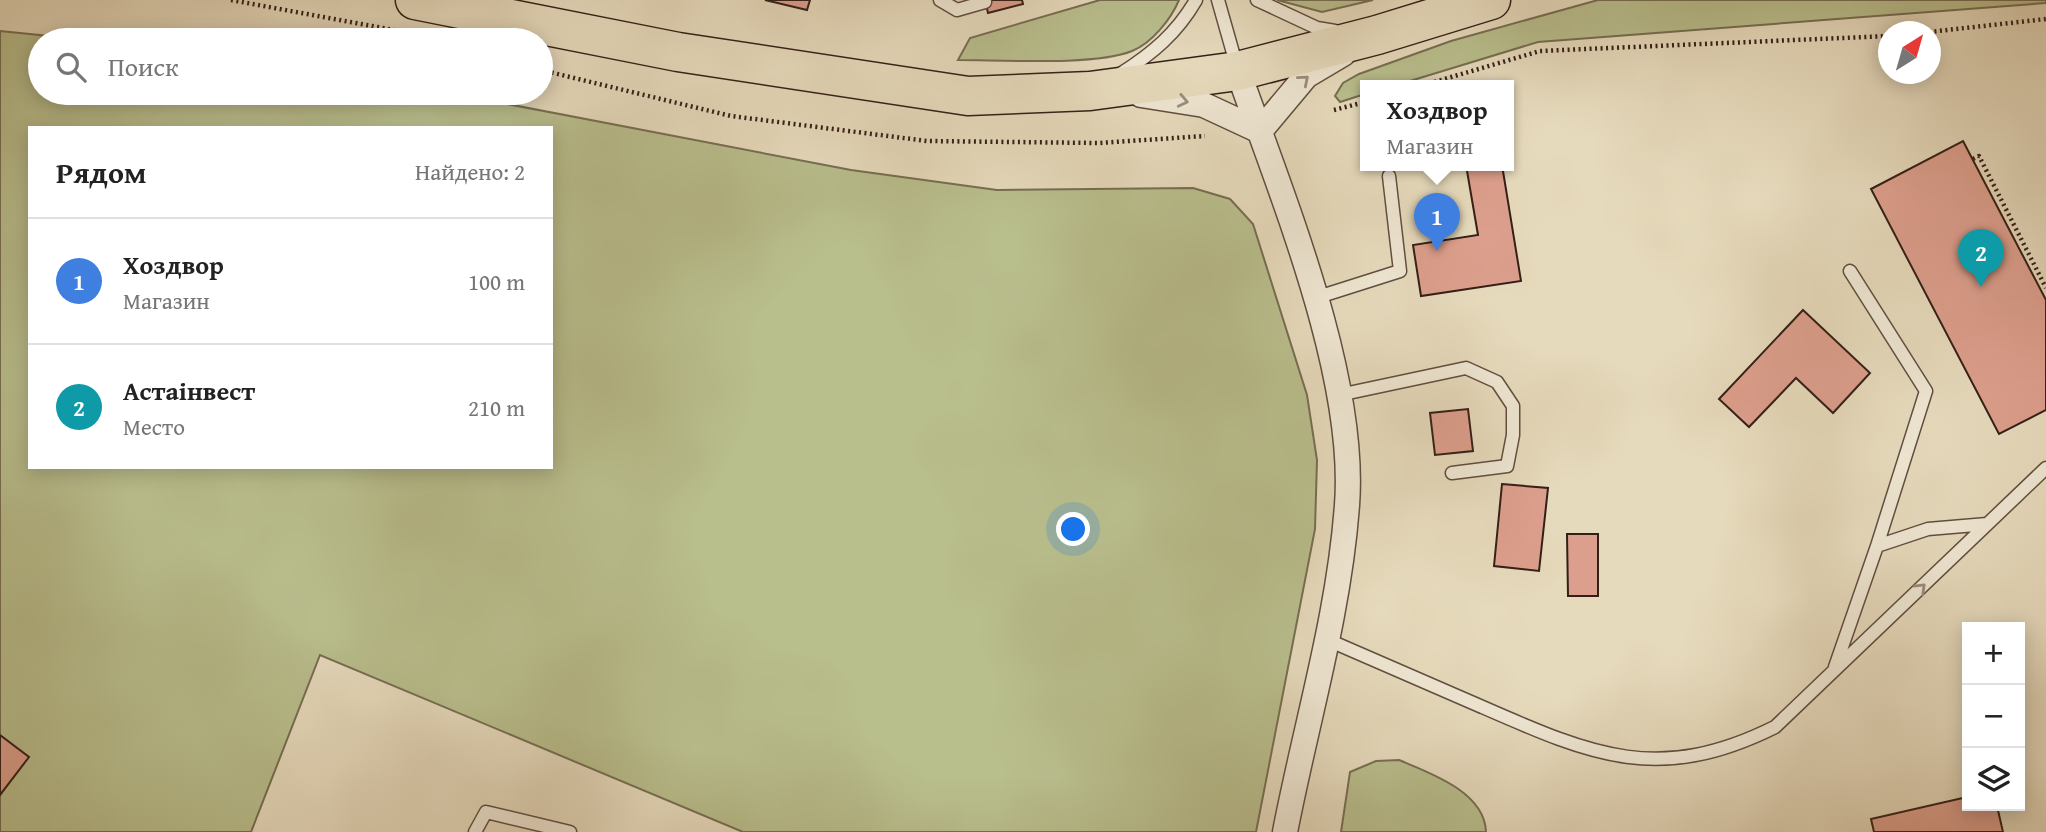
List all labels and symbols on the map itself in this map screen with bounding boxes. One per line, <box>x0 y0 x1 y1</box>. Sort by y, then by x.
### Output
north arrow <box>1878 21 1941 84</box>
one-way arrow <box>1296 76 1309 88</box>
one-way arrow <box>1177 92 1189 107</box>
pin: 1 <box>1414 193 1460 251</box>
pin: 2 <box>1958 229 2004 287</box>
your location <box>1056 512 1090 546</box>
one-way arrow <box>1913 584 1926 597</box>

